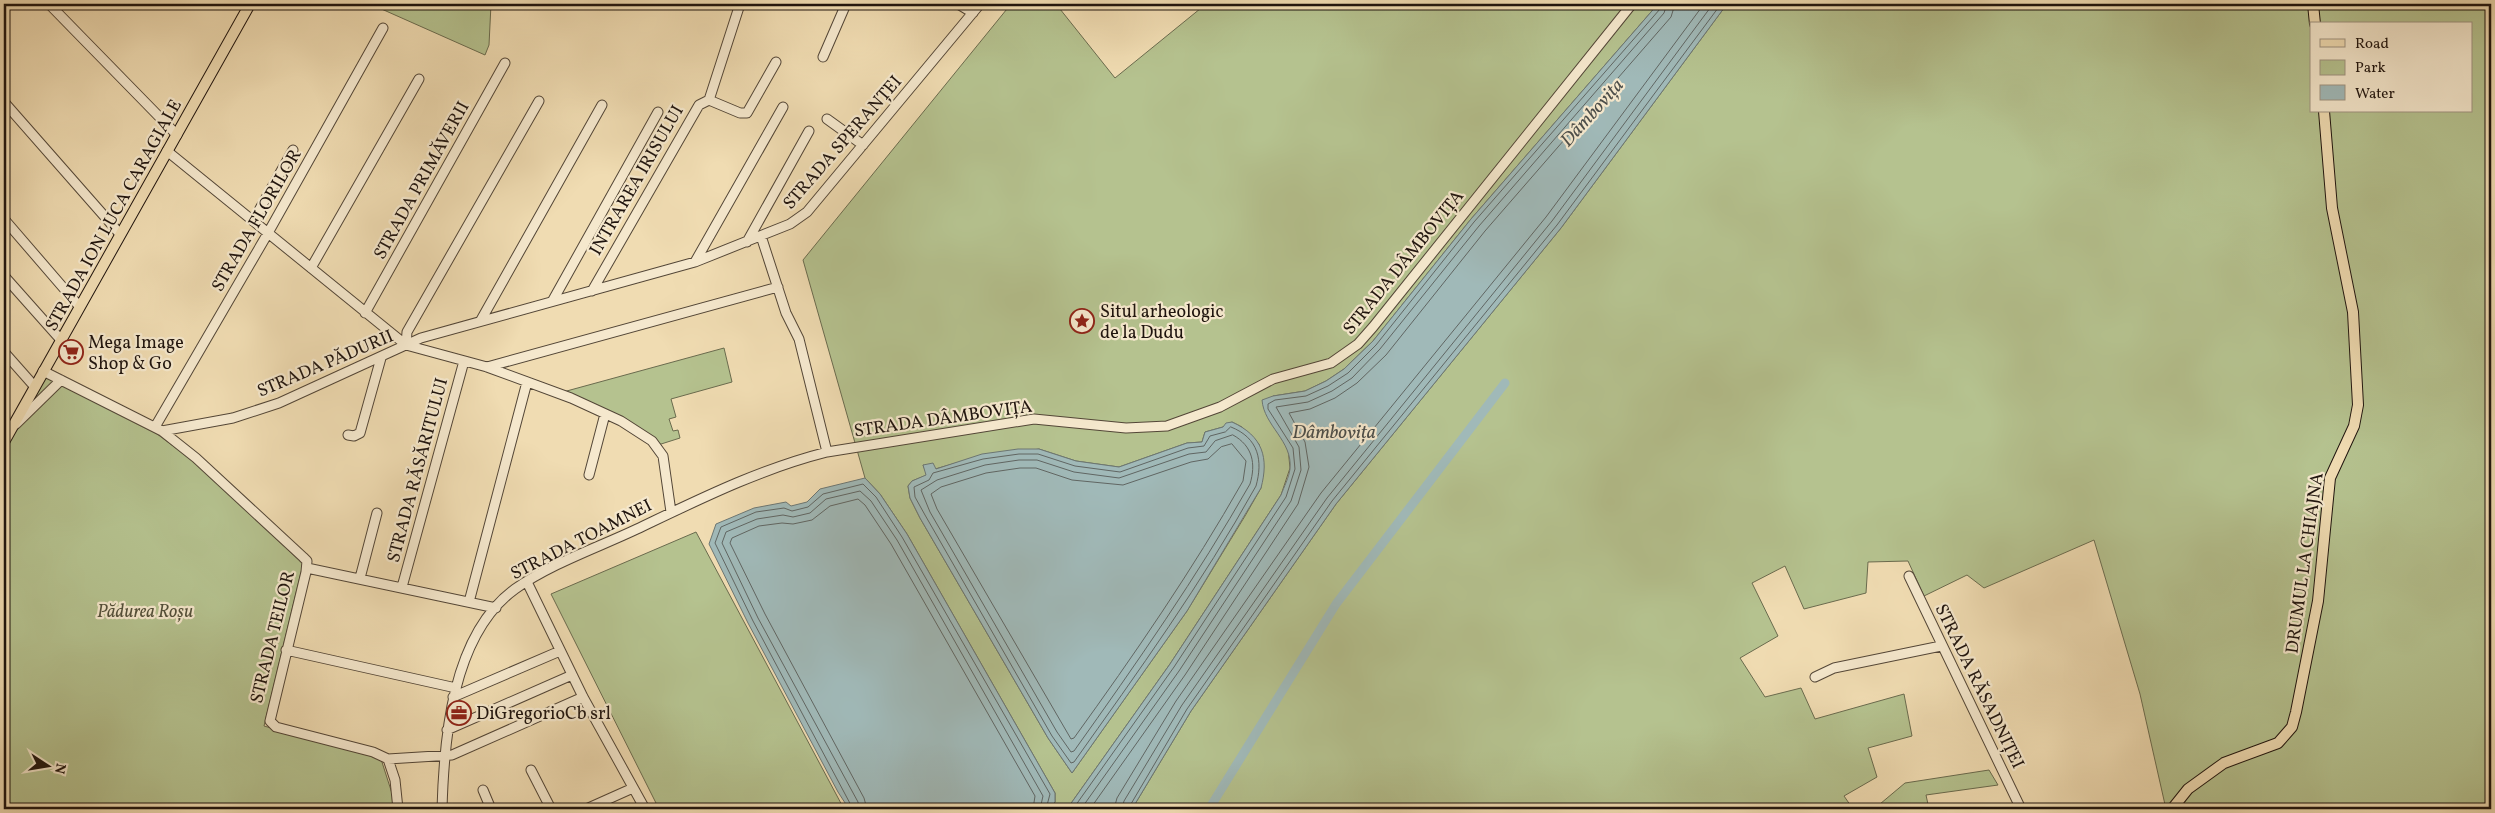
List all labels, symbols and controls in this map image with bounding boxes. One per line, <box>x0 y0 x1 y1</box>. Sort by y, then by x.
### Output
legend <box>2310 22 2472 112</box>
text: Road <box>2355 34 2389 55</box>
text: Park <box>2355 58 2386 79</box>
street label: STRADA SPERANȚEI <box>778 71 908 215</box>
water label: Dâmbovița <box>1555 74 1630 153</box>
text: Water <box>2355 84 2395 105</box>
street label: STRADA ION LUCA CARAGIALE <box>40 95 189 336</box>
street label: STRADA PRIMĂVERII <box>368 97 476 264</box>
street label: INTRAREA IRISULUI <box>584 101 691 261</box>
street label: STRADA FLORILOR <box>206 145 308 297</box>
street label: STRADA DÂMBOVIȚA <box>1338 185 1471 341</box>
place label: Situl arheologic de la Dudu <box>1100 300 1224 346</box>
place icon: Situl arheologic de la Dudu <box>1069 308 1095 334</box>
street label: STRADA PĂDURII <box>254 324 398 404</box>
place label: Mega Image Shop & Go <box>88 331 184 377</box>
supermarket icon: Mega Image Shop & Go <box>58 339 84 365</box>
street label: STRADA RĂSĂRITULUI <box>382 375 455 566</box>
street label: STRADA DÂMBOVIȚA <box>852 395 1034 444</box>
water label: Dâmbovița <box>1292 420 1376 446</box>
street label: DRUMUL LA CHIAJNA <box>2280 471 2331 655</box>
street label: STRADA TOAMNEI <box>507 494 657 587</box>
street label: STRADA TEILOR <box>245 569 302 706</box>
park label: Pădurea Roșu <box>97 600 193 625</box>
street label: STRADA RĂSADNIȚEI <box>1928 600 2029 773</box>
office icon: DiGregorioCb srl <box>446 700 472 726</box>
place label: DiGregorioCb srl <box>476 702 611 727</box>
north arrow <box>22 740 72 790</box>
text: N <box>49 761 70 775</box>

